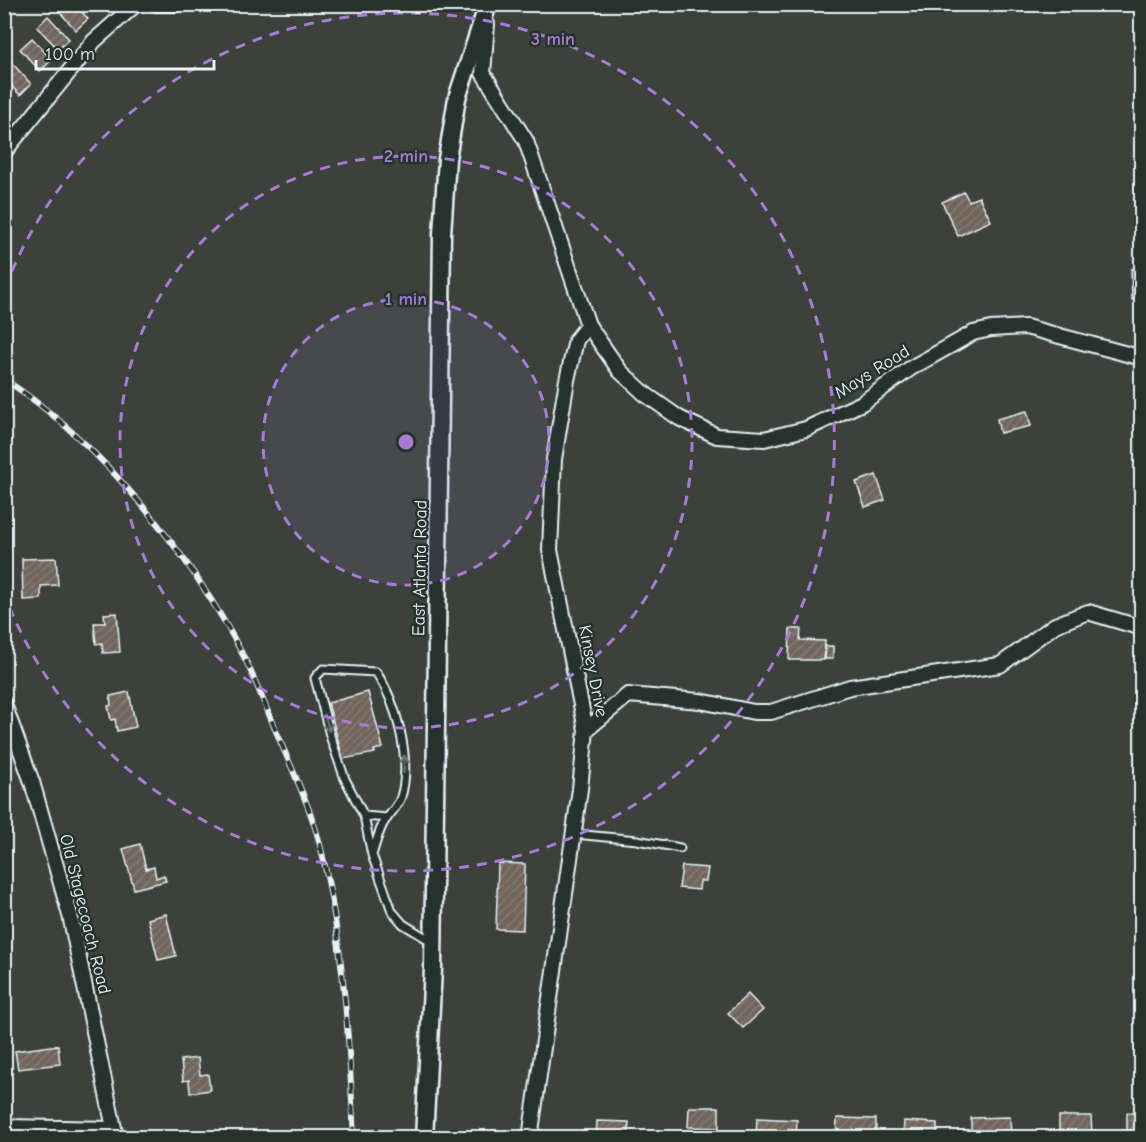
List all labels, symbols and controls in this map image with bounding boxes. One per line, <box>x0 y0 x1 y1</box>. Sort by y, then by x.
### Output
text: 3 min <box>531 29 575 50</box>
scale bar <box>36 33 214 71</box>
text: 100 m <box>45 44 95 65</box>
text: 2 min <box>384 146 428 167</box>
text: 1 min <box>385 289 427 310</box>
street label: Mays Road <box>830 341 914 403</box>
centre of rings <box>396 432 416 452</box>
street label: East Atlanta Road <box>408 500 432 636</box>
street label: Kinsey Drive <box>574 623 612 719</box>
one-way arrow <box>322 713 333 732</box>
one-way arrow <box>398 755 409 774</box>
street label: Old Stagecoach Road <box>55 832 115 996</box>

